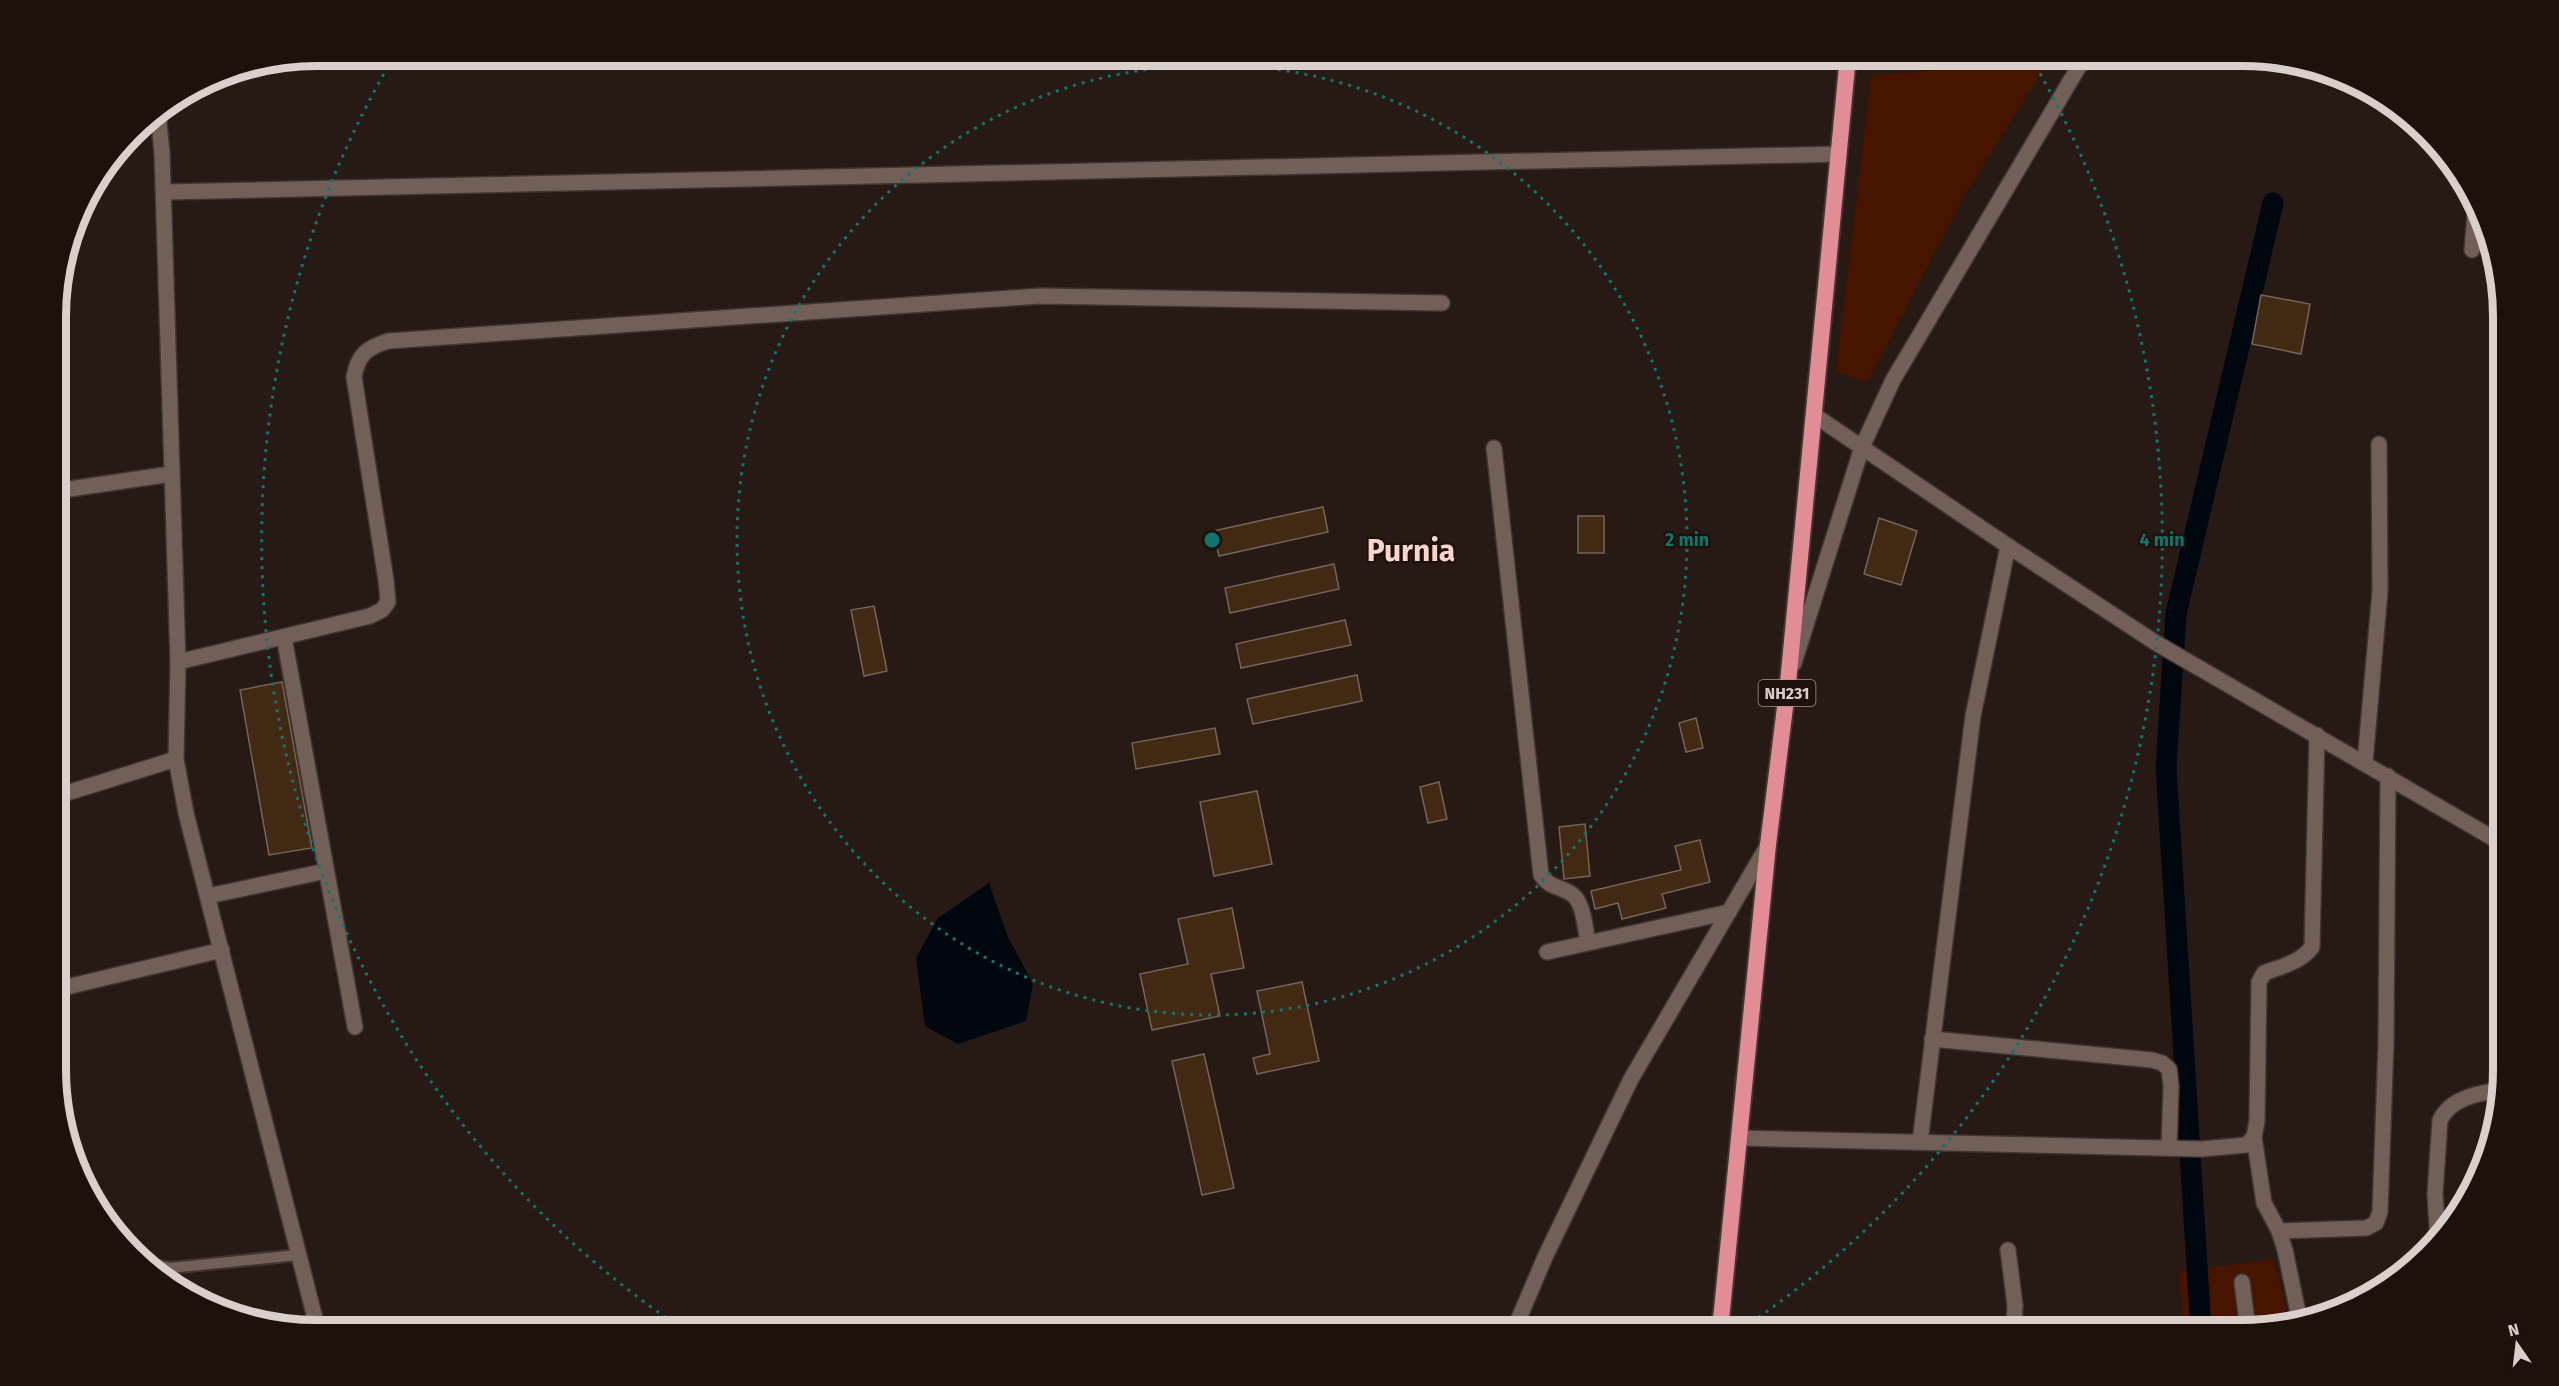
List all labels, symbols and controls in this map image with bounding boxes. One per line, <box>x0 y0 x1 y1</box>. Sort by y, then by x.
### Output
text: 2 min <box>1665 529 1709 551</box>
text: 4 min <box>2139 529 2185 551</box>
centre of rings <box>1202 530 1222 550</box>
district label: Purnia <box>1367 533 1455 569</box>
road number: NH231 <box>1758 680 1816 706</box>
north arrow <box>2487 1314 2547 1374</box>
text: N <box>2506 1319 2521 1340</box>

